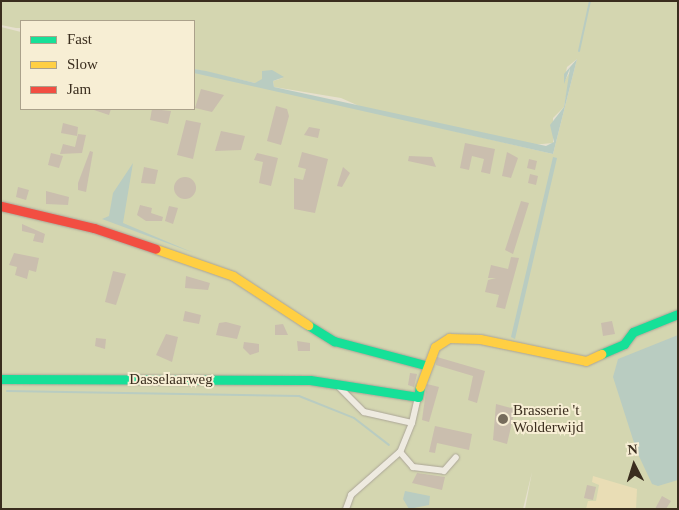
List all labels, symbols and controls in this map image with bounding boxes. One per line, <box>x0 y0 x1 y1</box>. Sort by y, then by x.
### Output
legend <box>20 20 195 110</box>
text: Fast <box>67 31 92 47</box>
text: Slow <box>67 56 98 72</box>
text: Jam <box>67 81 91 97</box>
street label: Dasselaarweg <box>129 371 213 389</box>
place label: Brasserie 't Wolderwijd <box>513 401 583 436</box>
marker: Brasserie 't Wolderwijd <box>497 413 509 425</box>
north arrow <box>609 440 659 490</box>
text: N <box>627 442 638 457</box>

